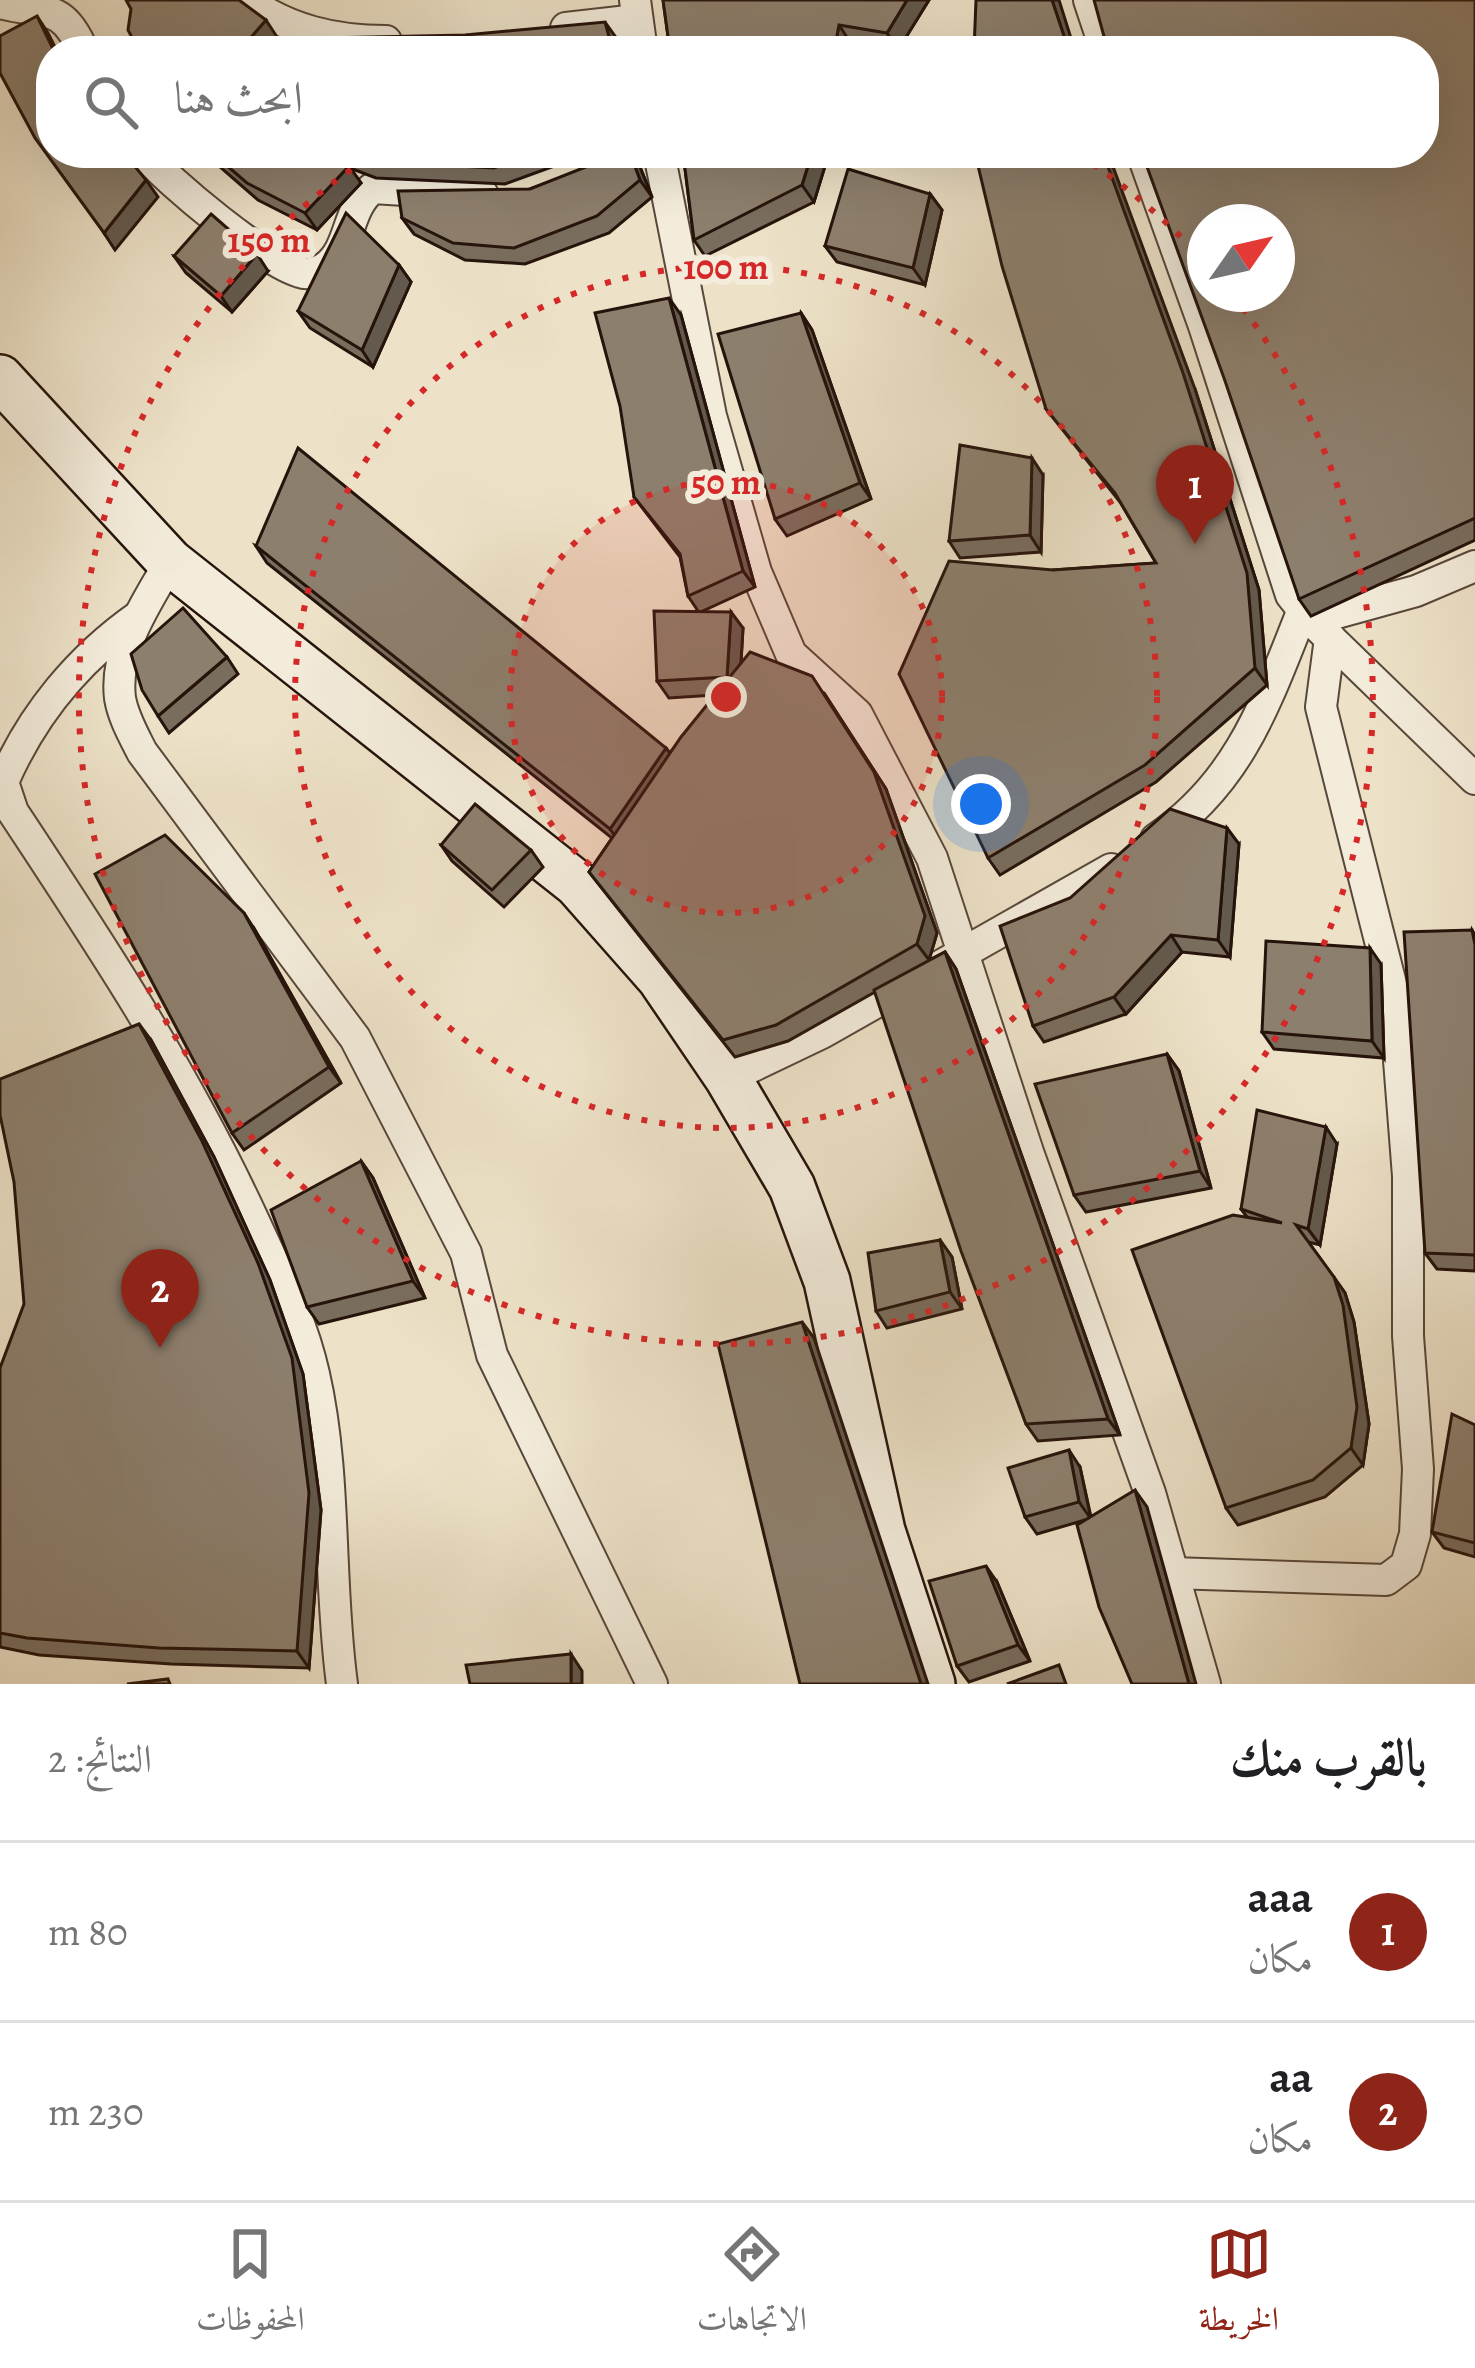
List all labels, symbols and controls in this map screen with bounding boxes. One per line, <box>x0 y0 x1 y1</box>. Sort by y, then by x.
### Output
search box <box>36 36 1439 168</box>
text: ابحث هنا <box>174 67 303 129</box>
icon: search <box>78 69 144 135</box>
north arrow <box>1187 204 1295 312</box>
text: 150 m <box>228 215 310 264</box>
text: 100 m <box>683 242 769 291</box>
pin: 1 <box>1156 445 1234 544</box>
text: 50 m <box>691 457 761 506</box>
centre of rings <box>705 676 747 718</box>
your location <box>951 774 1011 834</box>
pin: 2 <box>121 1249 199 1348</box>
text: بالقرب منك <box>1230 1723 1427 1793</box>
text: النتائج: 2 <box>48 1732 152 1785</box>
text: aaa <box>1248 1866 1313 1928</box>
text: 80 m <box>48 1905 128 1958</box>
text: 1 <box>1381 1905 1395 1958</box>
text: مكان <box>1248 1932 1313 1985</box>
text: aa <box>1270 2046 1313 2108</box>
text: 230 m <box>48 2085 144 2138</box>
text: 2 <box>1379 2085 1397 2138</box>
text: مكان <box>1248 2112 1313 2165</box>
tab: المحفوظات <box>196 2221 305 2351</box>
tab: الاتجاهات <box>697 2221 807 2351</box>
tab: الخريطة <box>1199 2221 1279 2351</box>

